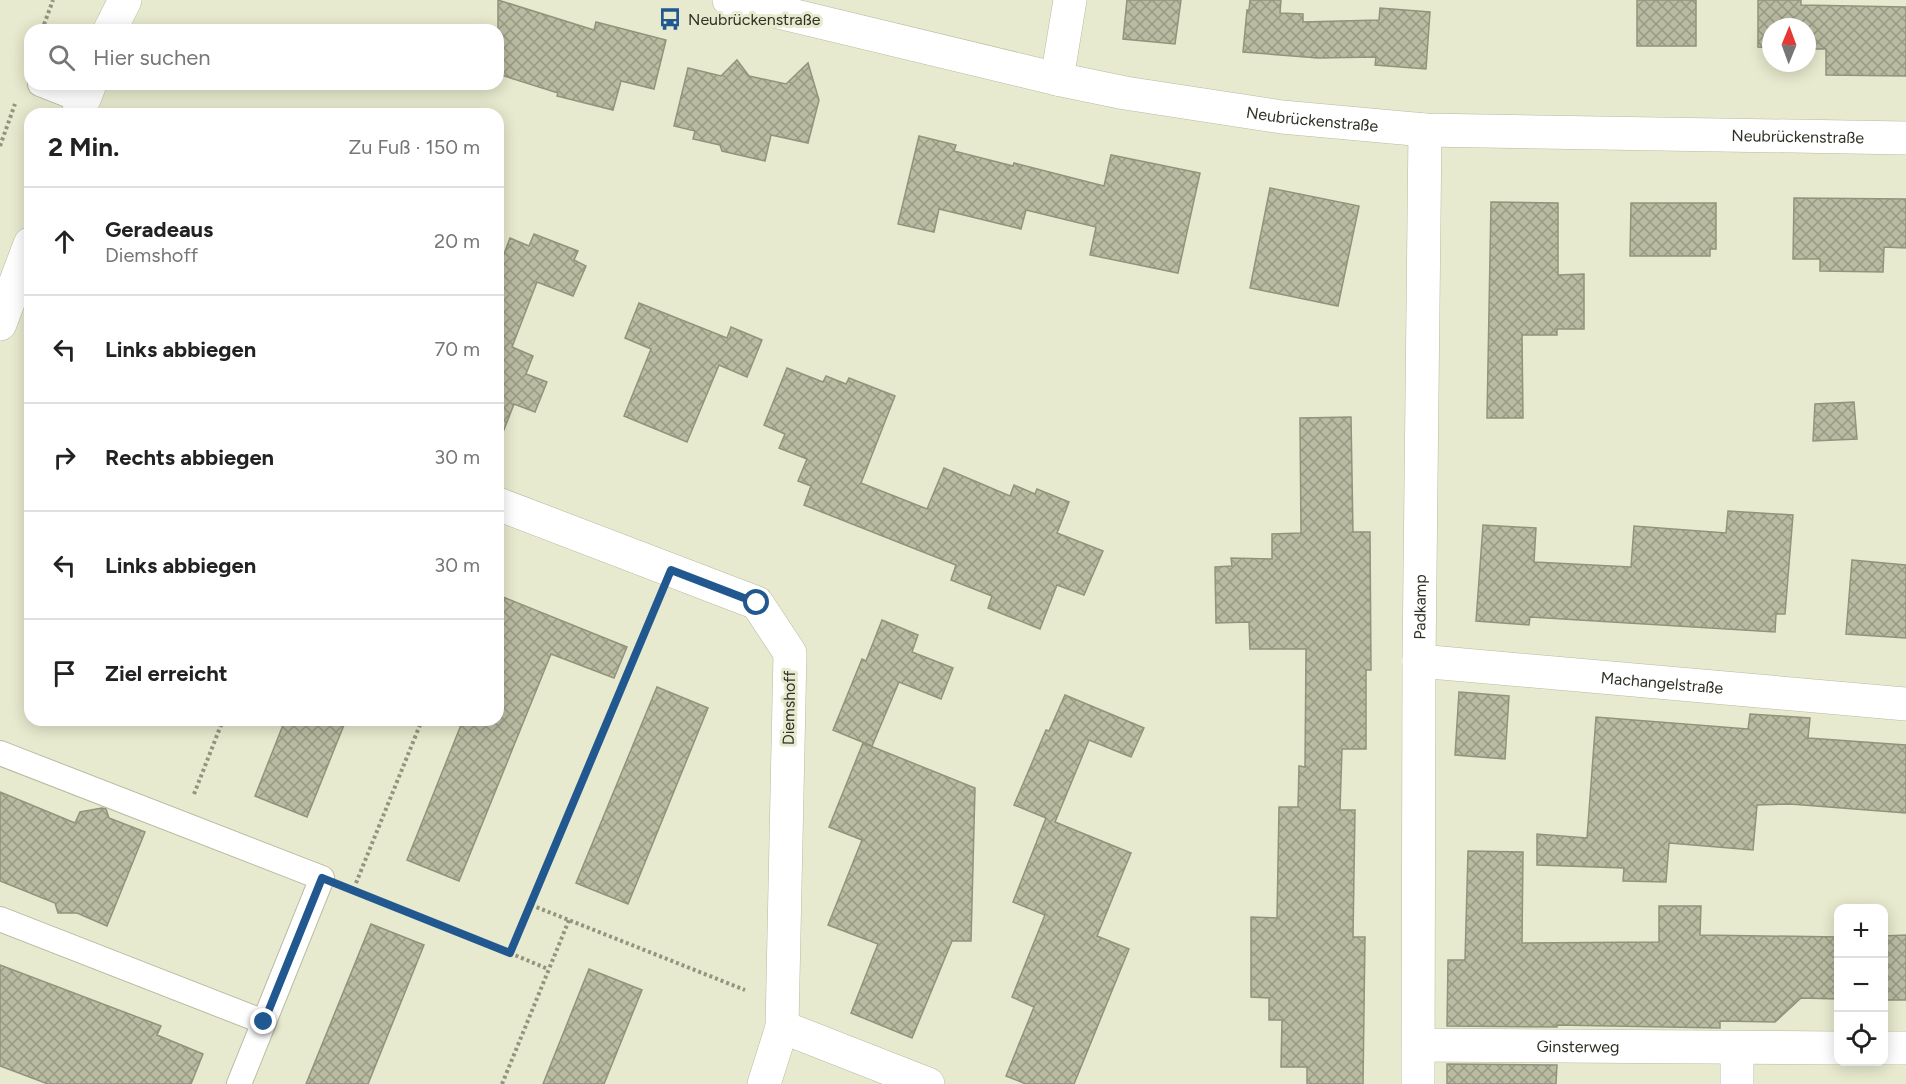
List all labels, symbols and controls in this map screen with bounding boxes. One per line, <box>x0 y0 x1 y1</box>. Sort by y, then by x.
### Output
bus stop icon: Neubrückenstraße <box>657 6 683 32</box>
place label: Neubrückenstraße <box>688 10 821 29</box>
north arrow <box>1762 18 1816 72</box>
search box <box>24 24 504 90</box>
icon: search <box>45 41 78 74</box>
text: Hier suchen <box>93 44 211 71</box>
street label: Neubrückenstraße <box>1245 102 1379 135</box>
street label: Neubrückenstraße <box>1731 126 1864 147</box>
text: 2 Min. <box>48 131 120 163</box>
text: Zu Fuß · 150 m <box>348 135 480 159</box>
text: Geradeaus <box>105 216 213 243</box>
icon: ahead <box>48 225 81 258</box>
text: 20 m <box>434 229 480 253</box>
text: Diemshoff <box>105 243 198 267</box>
icon: left <box>48 333 81 366</box>
text: Links abbiegen <box>105 336 256 363</box>
text: 70 m <box>434 337 480 361</box>
icon: right <box>48 441 81 474</box>
text: Rechts abbiegen <box>105 444 274 471</box>
text: 30 m <box>434 445 480 469</box>
icon: left <box>48 549 81 582</box>
text: Links abbiegen <box>105 552 256 579</box>
text: 30 m <box>434 553 480 577</box>
street label: Padkamp <box>1410 574 1429 640</box>
route start <box>743 589 769 615</box>
icon: arrive <box>48 657 81 690</box>
text: Ziel erreicht <box>105 660 228 687</box>
street label: Machangelstraße <box>1600 668 1724 697</box>
street label: Diemshoff <box>779 670 799 745</box>
map controls <box>1834 904 1888 1066</box>
button: + <box>1834 904 1888 958</box>
button: − <box>1834 958 1888 1012</box>
route end <box>250 1008 276 1034</box>
button: locate <box>1834 1012 1888 1066</box>
street label: Ginsterweg <box>1536 1036 1620 1056</box>

